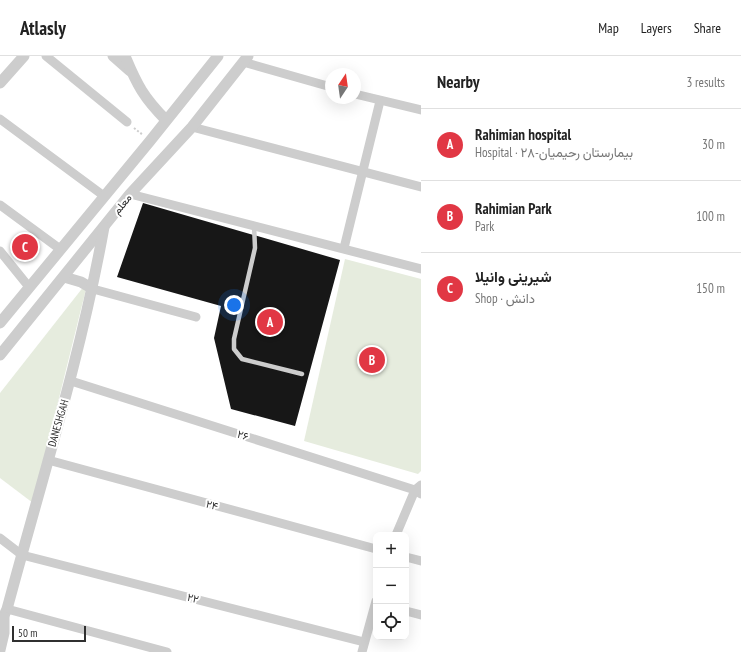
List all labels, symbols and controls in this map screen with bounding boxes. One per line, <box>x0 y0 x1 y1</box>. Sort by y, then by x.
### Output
text: Atlasly <box>20 16 66 40</box>
text: Map <box>598 19 619 37</box>
text: Layers <box>641 19 672 37</box>
text: Share <box>694 19 721 37</box>
north arrow <box>325 68 361 104</box>
text: Nearby <box>437 71 480 93</box>
text: 3 results <box>686 74 725 91</box>
text: Rahimian hospital <box>475 125 571 144</box>
text: A <box>447 136 453 153</box>
text: 30 m <box>702 136 725 153</box>
text: Hospital · ۲۸-بیمارستان رحیمیان <box>475 144 633 161</box>
street label: معلم <box>109 191 135 218</box>
text: Rahimian Park <box>475 199 552 218</box>
text: B <box>447 208 453 225</box>
text: 100 m <box>696 208 725 225</box>
text: Park <box>475 218 494 235</box>
pin: C <box>12 232 38 262</box>
text: شیرینی وانیلا <box>475 267 552 286</box>
text: C <box>447 280 453 297</box>
text: 150 m <box>696 280 725 297</box>
text: Shop · دانش <box>475 290 535 307</box>
your location <box>224 295 244 315</box>
pin: A <box>257 307 283 337</box>
pin: B <box>359 345 385 375</box>
street label: DANESHGAH <box>45 398 71 448</box>
street label: ۲۶ <box>236 427 250 443</box>
street label: ۲۴ <box>204 497 220 513</box>
map controls <box>373 532 409 640</box>
button: + <box>373 532 409 568</box>
button: − <box>373 568 409 604</box>
street label: ۲۲ <box>186 590 201 606</box>
button: locate <box>373 604 409 640</box>
scale bar <box>12 624 86 643</box>
text: 50 m <box>18 626 37 640</box>

